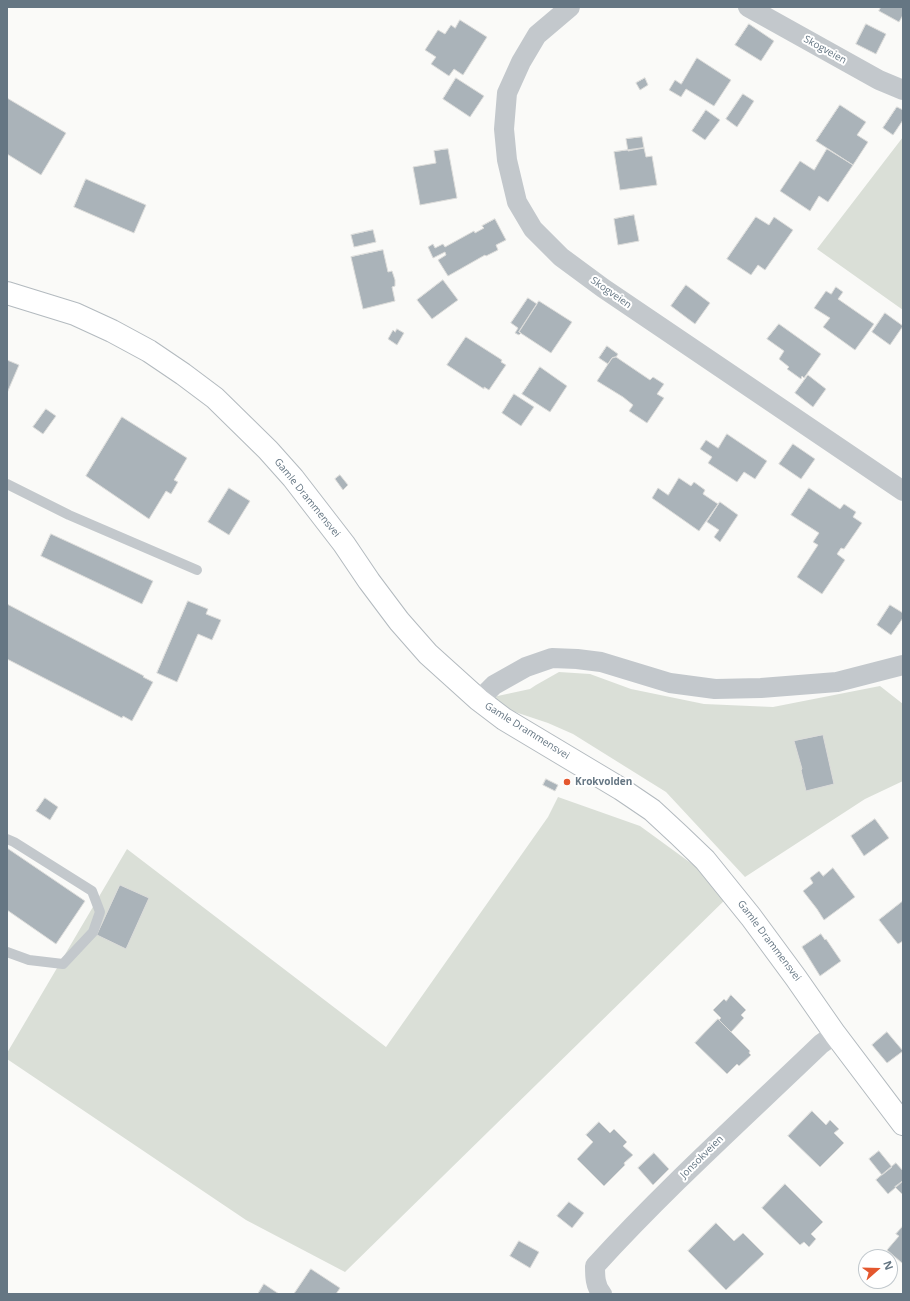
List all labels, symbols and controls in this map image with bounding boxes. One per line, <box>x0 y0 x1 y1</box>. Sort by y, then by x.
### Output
street label: Skogveien <box>802 33 848 67</box>
street label: Skogveien <box>588 275 634 311</box>
street label: Gamle Drammensvei <box>272 456 342 540</box>
street label: Gamle Drammensvei <box>482 700 572 762</box>
place label: Krokvolden <box>575 776 632 788</box>
marker: Krokvolden <box>562 777 572 787</box>
street label: Gamle Drammensvei <box>735 898 803 984</box>
street label: Jonsokveien <box>678 1133 726 1181</box>
north arrow <box>858 1249 898 1289</box>
text: N <box>880 1258 897 1272</box>

